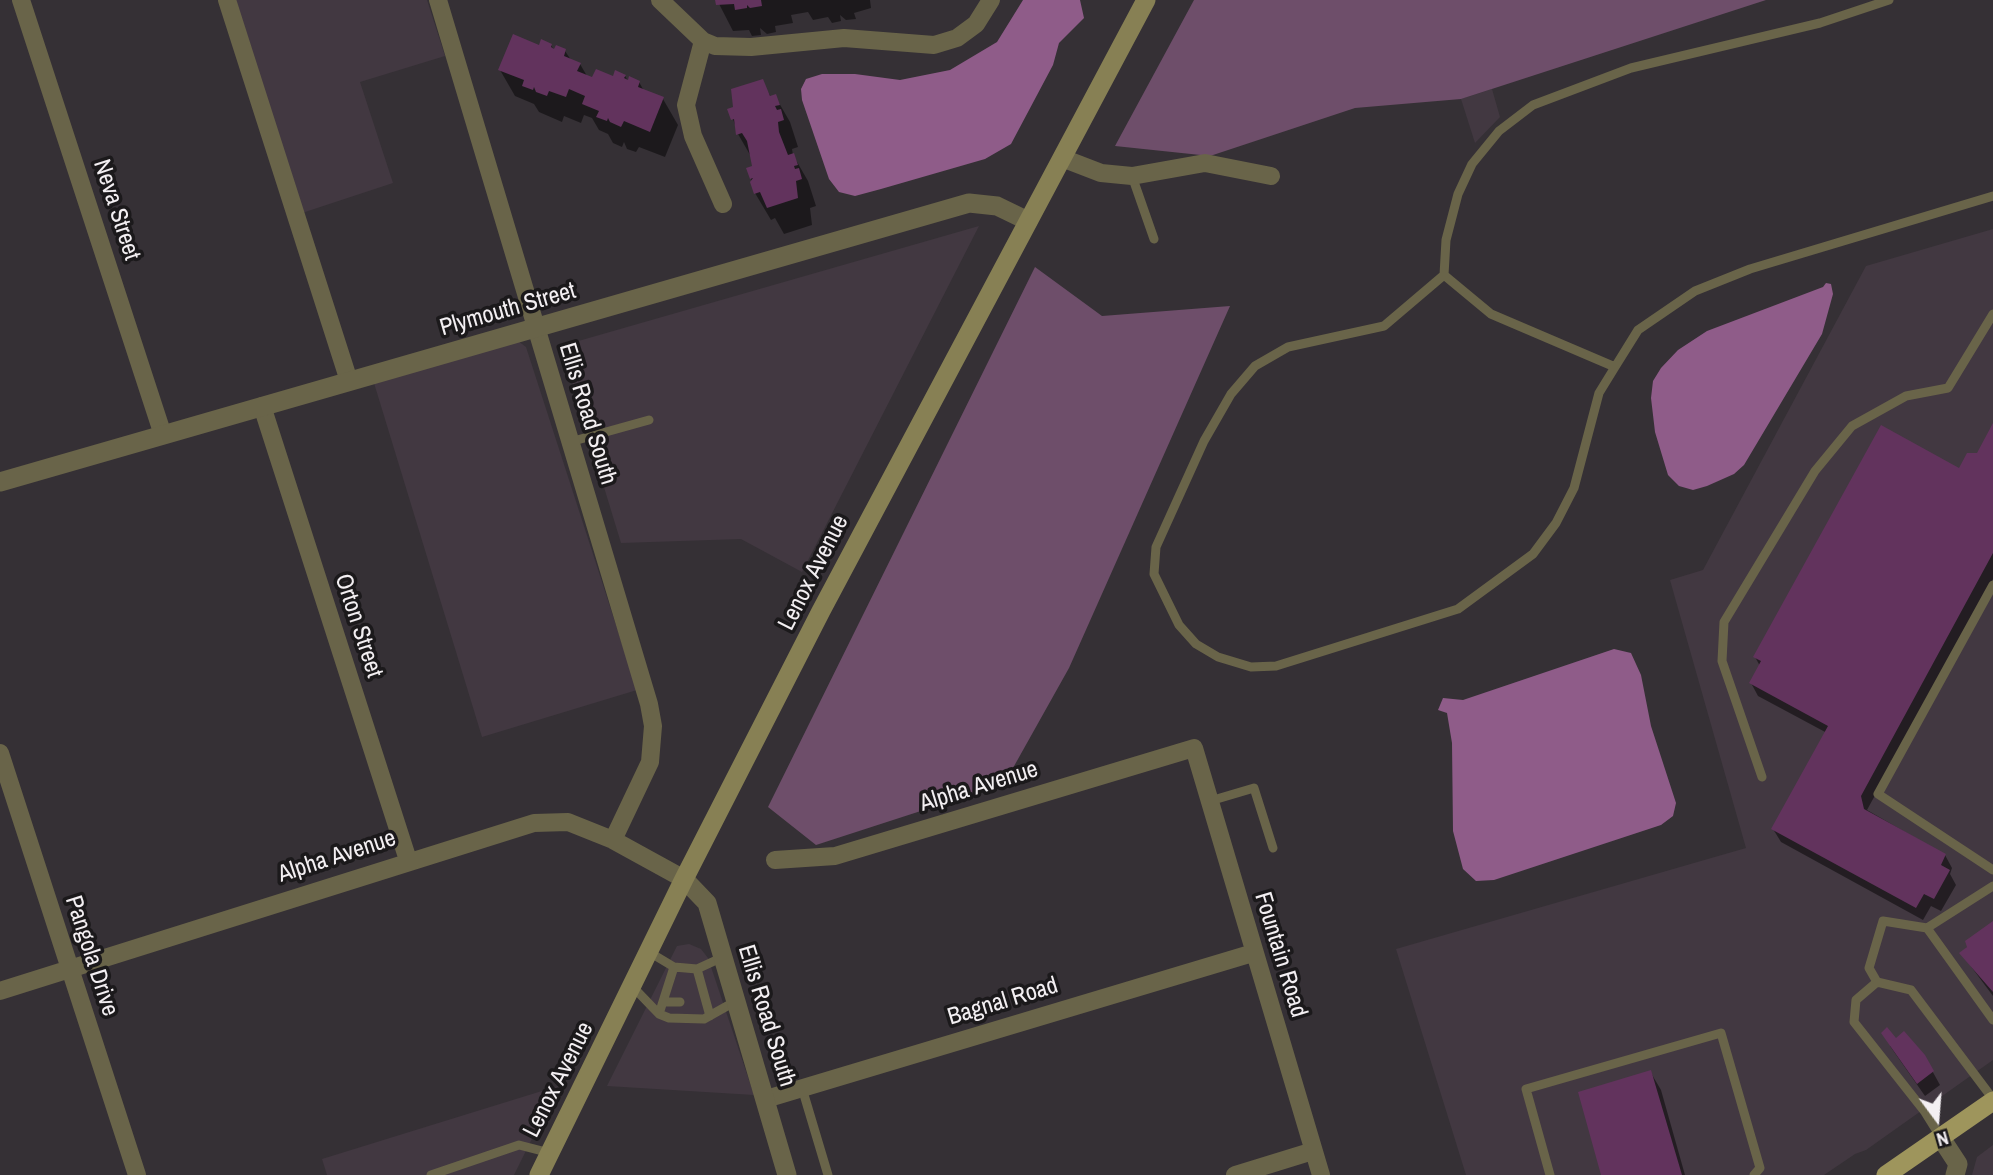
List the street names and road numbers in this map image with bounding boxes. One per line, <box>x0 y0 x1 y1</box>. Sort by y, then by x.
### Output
street label: Neva Street <box>86 156 146 264</box>
street label: Plymouth Street <box>437 277 579 343</box>
street label: Ellis Road South <box>552 340 622 488</box>
street label: Lenox Avenue <box>773 511 855 635</box>
street label: Orton Street <box>328 571 388 681</box>
street label: Alpha Avenue <box>916 755 1042 819</box>
street label: Alpha Avenue <box>274 824 400 890</box>
street label: Fountain Road <box>1247 889 1313 1021</box>
street label: Pangola Drive <box>58 892 124 1020</box>
street label: Ellis Road South <box>731 942 801 1090</box>
street label: Bagnal Road <box>944 972 1062 1032</box>
street label: Lenox Avenue <box>518 1018 600 1142</box>

